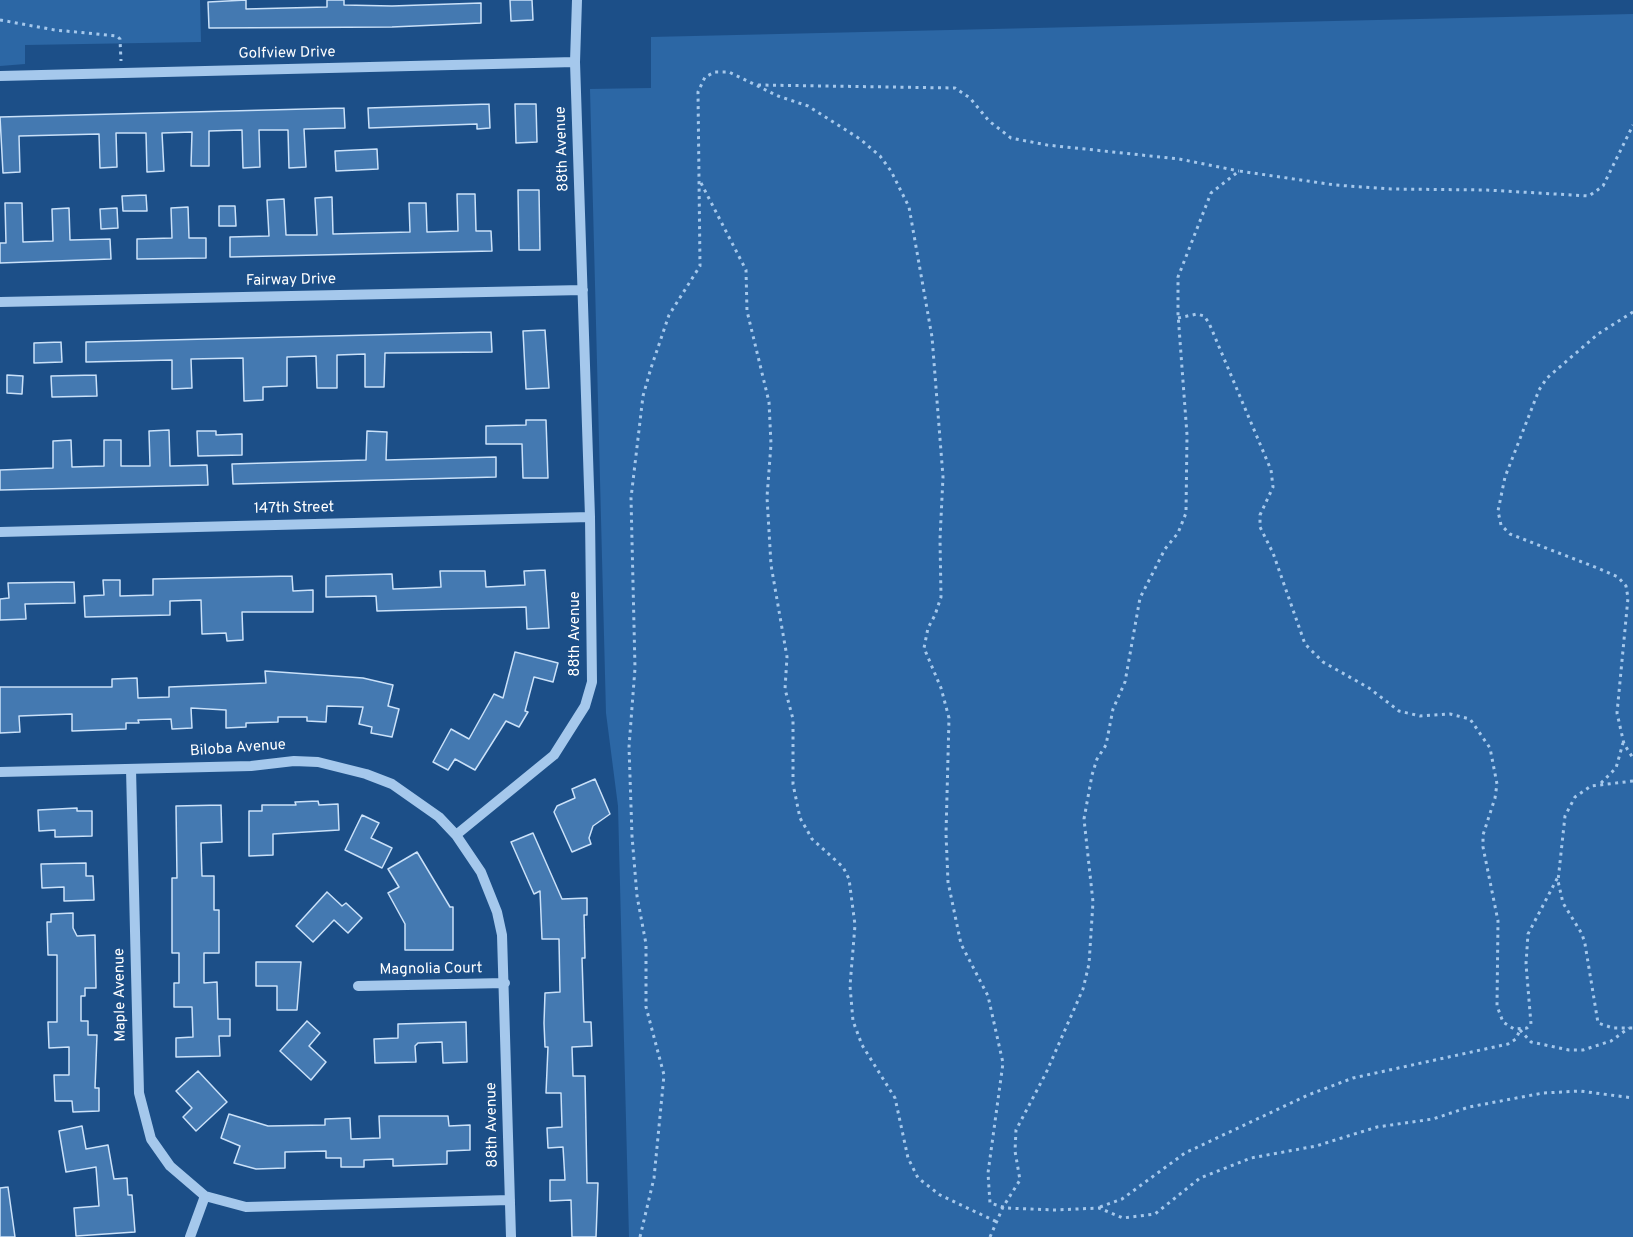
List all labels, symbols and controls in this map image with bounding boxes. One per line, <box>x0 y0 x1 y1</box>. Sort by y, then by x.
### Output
street label: Golfview Drive <box>238 44 336 64</box>
street label: 88th Avenue <box>553 106 573 192</box>
street label: Fairway Drive <box>246 271 336 291</box>
street label: 147th Street <box>254 499 334 519</box>
street label: 88th Avenue <box>567 591 585 677</box>
street label: Biloba Avenue <box>189 737 287 761</box>
street label: Maple Avenue <box>111 948 131 1042</box>
street label: Magnolia Court <box>379 960 483 980</box>
street label: 88th Avenue <box>483 1082 503 1168</box>

